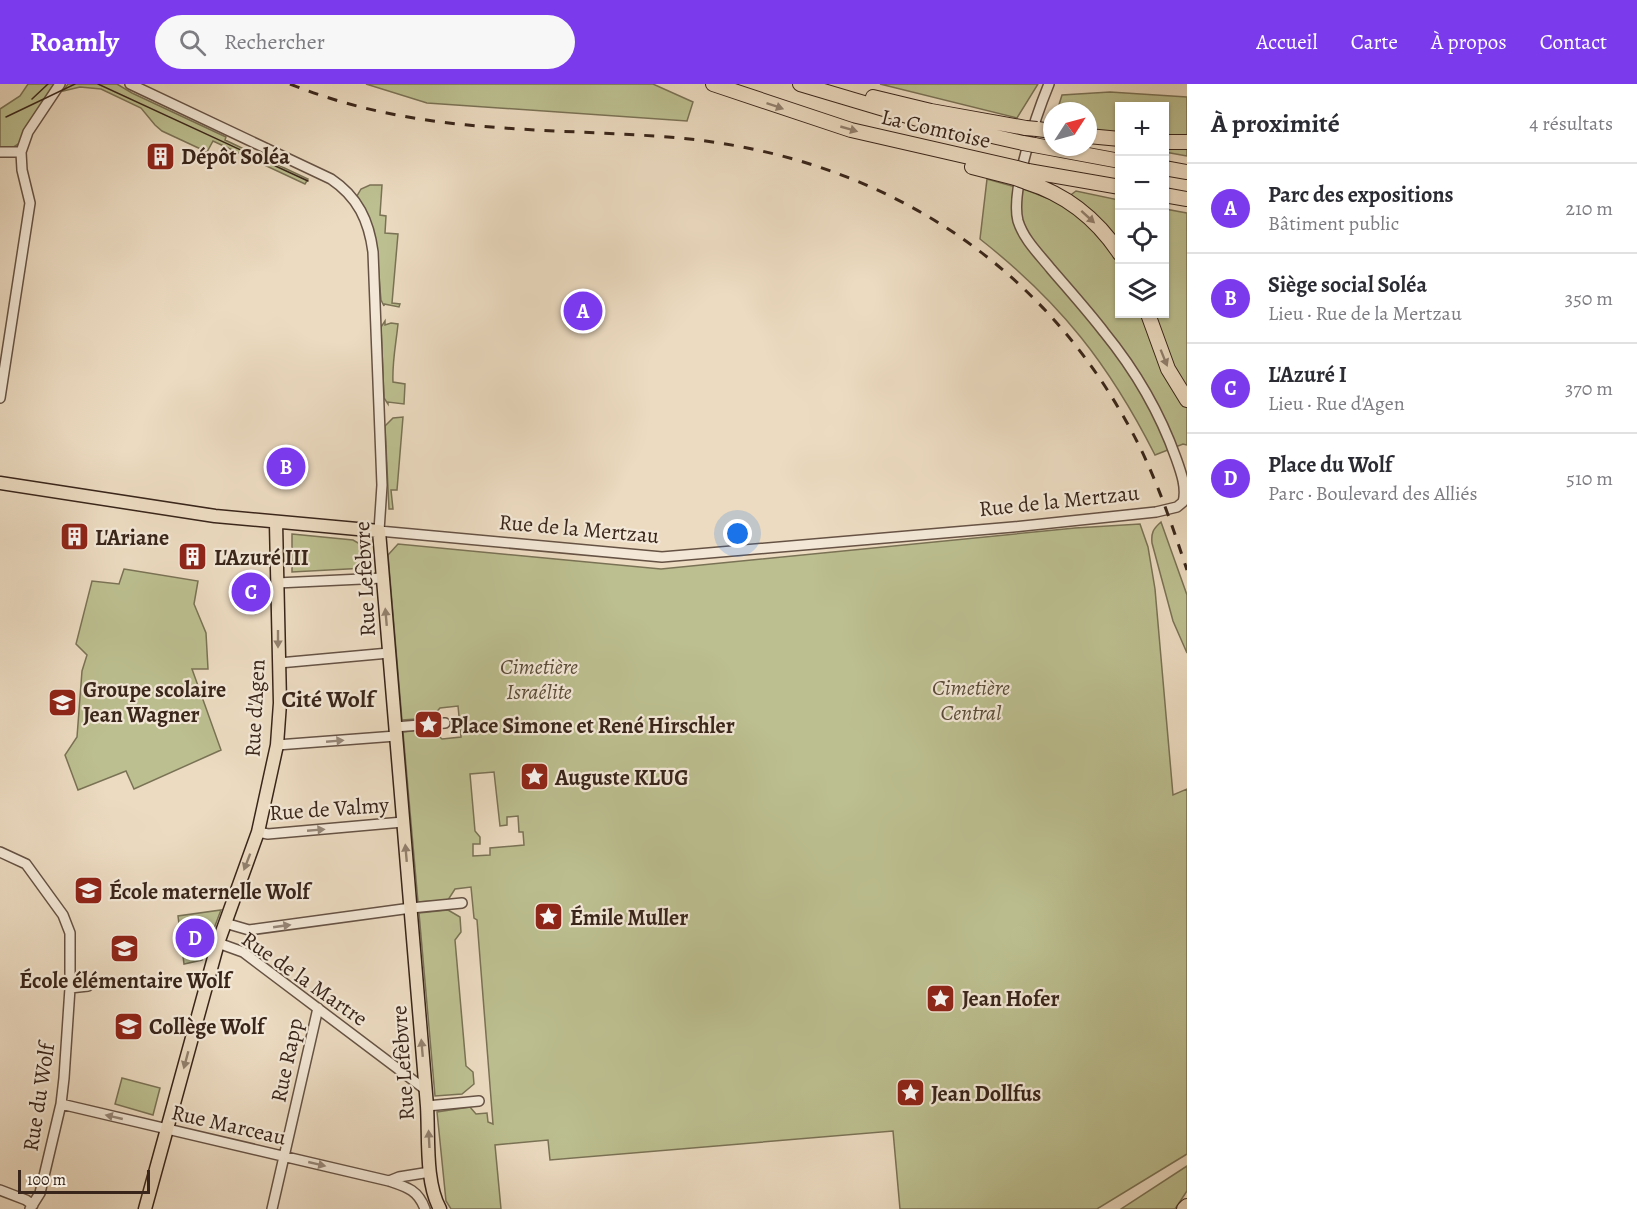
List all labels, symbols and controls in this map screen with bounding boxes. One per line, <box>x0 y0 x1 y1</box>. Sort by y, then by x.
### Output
search box <box>155 15 575 69</box>
text: Roamly <box>30 23 119 61</box>
icon: search <box>176 26 209 59</box>
text: Rechercher <box>224 27 325 57</box>
text: Accueil <box>1256 28 1318 56</box>
text: Carte <box>1351 28 1398 56</box>
text: À propos <box>1431 28 1507 56</box>
text: Contact <box>1540 28 1607 56</box>
one-way arrow <box>766 101 784 111</box>
street label: La Comtoise <box>878 102 993 156</box>
north arrow <box>1043 102 1097 156</box>
map controls <box>1115 102 1169 318</box>
button: + <box>1115 102 1169 156</box>
text: À proximité <box>1211 106 1340 141</box>
text: 4 résultats <box>1529 110 1613 137</box>
one-way arrow <box>840 125 858 134</box>
building icon: Dépôt Soléa <box>144 140 176 172</box>
place label: Dépôt Soléa <box>181 142 290 172</box>
button: − <box>1115 156 1169 210</box>
text: Parc des expositions <box>1268 180 1454 210</box>
text: A <box>1224 195 1237 222</box>
text: 210 m <box>1565 195 1613 222</box>
one-way arrow <box>1080 210 1095 223</box>
button: locate <box>1115 210 1169 264</box>
text: Bâtiment public <box>1268 210 1399 237</box>
button: layers <box>1115 264 1169 318</box>
text: Siège social Soléa <box>1268 270 1427 300</box>
text: B <box>1224 285 1237 312</box>
text: 350 m <box>1565 285 1613 312</box>
pin: A <box>564 288 602 334</box>
text: Lieu · Rue de la Mertzau <box>1268 300 1462 327</box>
one-way arrow <box>1159 350 1169 368</box>
text: L'Azuré I <box>1268 360 1347 390</box>
text: C <box>1224 375 1237 402</box>
text: 370 m <box>1565 375 1613 402</box>
text: Lieu · Rue d'Agen <box>1268 390 1405 417</box>
pin: B <box>266 444 306 490</box>
text: Place du Wolf <box>1268 450 1392 480</box>
text: D <box>1224 465 1237 492</box>
text: 510 m <box>1566 465 1613 492</box>
street label: Rue de la Mertzau <box>978 478 1141 524</box>
text: Parc · Boulevard des Alliés <box>1268 480 1478 507</box>
street label: Rue de la Mertzau <box>497 507 660 551</box>
your location <box>723 519 752 548</box>
building icon: L'Ariane <box>58 521 90 553</box>
street label: Rue Lefèbvre <box>347 521 383 637</box>
place label: L'Ariane <box>95 523 169 553</box>
building icon: L'Azuré III <box>177 541 209 573</box>
place label: L'Azuré III <box>214 543 309 573</box>
pin: C <box>232 570 270 614</box>
one-way arrow <box>381 608 391 627</box>
one-way arrow <box>273 630 283 649</box>
park label: Cimetière Israélite <box>500 652 578 707</box>
street label: Rue d'Agen <box>237 658 273 758</box>
park label: Cimetière Central <box>932 673 1010 728</box>
place label: Groupe scolaire Jean Wagner <box>83 675 226 730</box>
district label: Cité Wolf <box>282 683 378 715</box>
school or university icon: Groupe scolaire Jean Wagner <box>46 686 78 718</box>
place icon: Place Simone et René Hirschler <box>413 709 445 741</box>
place label: Place Simone et René Hirschler <box>450 711 735 741</box>
one-way arrow <box>326 736 345 746</box>
place icon: Auguste KLUG <box>518 761 550 793</box>
place label: Auguste KLUG <box>554 763 689 793</box>
street label: Rue de Valmy <box>268 790 390 828</box>
one-way arrow <box>306 825 325 835</box>
one-way arrow <box>401 844 411 863</box>
one-way arrow <box>241 853 251 871</box>
school or university icon: École maternelle Wolf <box>72 875 104 907</box>
place label: École maternelle Wolf <box>109 877 313 907</box>
place icon: Émile Muller <box>533 901 565 933</box>
place label: Émile Muller <box>570 903 688 933</box>
pin: D <box>176 916 214 960</box>
one-way arrow <box>272 921 291 930</box>
street label: Rue de la Martre <box>235 924 373 1033</box>
school or university icon: École élémentaire Wolf <box>109 932 141 964</box>
place label: École élémentaire Wolf <box>19 966 234 996</box>
place icon: Jean Hofer <box>925 982 957 1014</box>
place label: Jean Hofer <box>962 984 1059 1014</box>
street label: Rue Lefèbvre <box>384 1004 422 1121</box>
school or university icon: Collège Wolf <box>112 1010 144 1042</box>
place label: Collège Wolf <box>149 1012 268 1042</box>
street label: Rue Rapp <box>263 1015 311 1105</box>
street label: Rue du Wolf <box>16 1038 63 1154</box>
one-way arrow <box>418 1038 427 1057</box>
one-way arrow <box>181 1051 190 1069</box>
place icon: Jean Dollfus <box>894 1077 926 1109</box>
place label: Jean Dollfus <box>931 1079 1041 1109</box>
street label: Rue Marceau <box>169 1097 289 1153</box>
one-way arrow <box>104 1112 123 1121</box>
one-way arrow <box>424 1129 433 1148</box>
one-way arrow <box>308 1160 326 1170</box>
scale bar <box>18 1167 150 1194</box>
text: 100 m <box>27 1169 66 1191</box>

